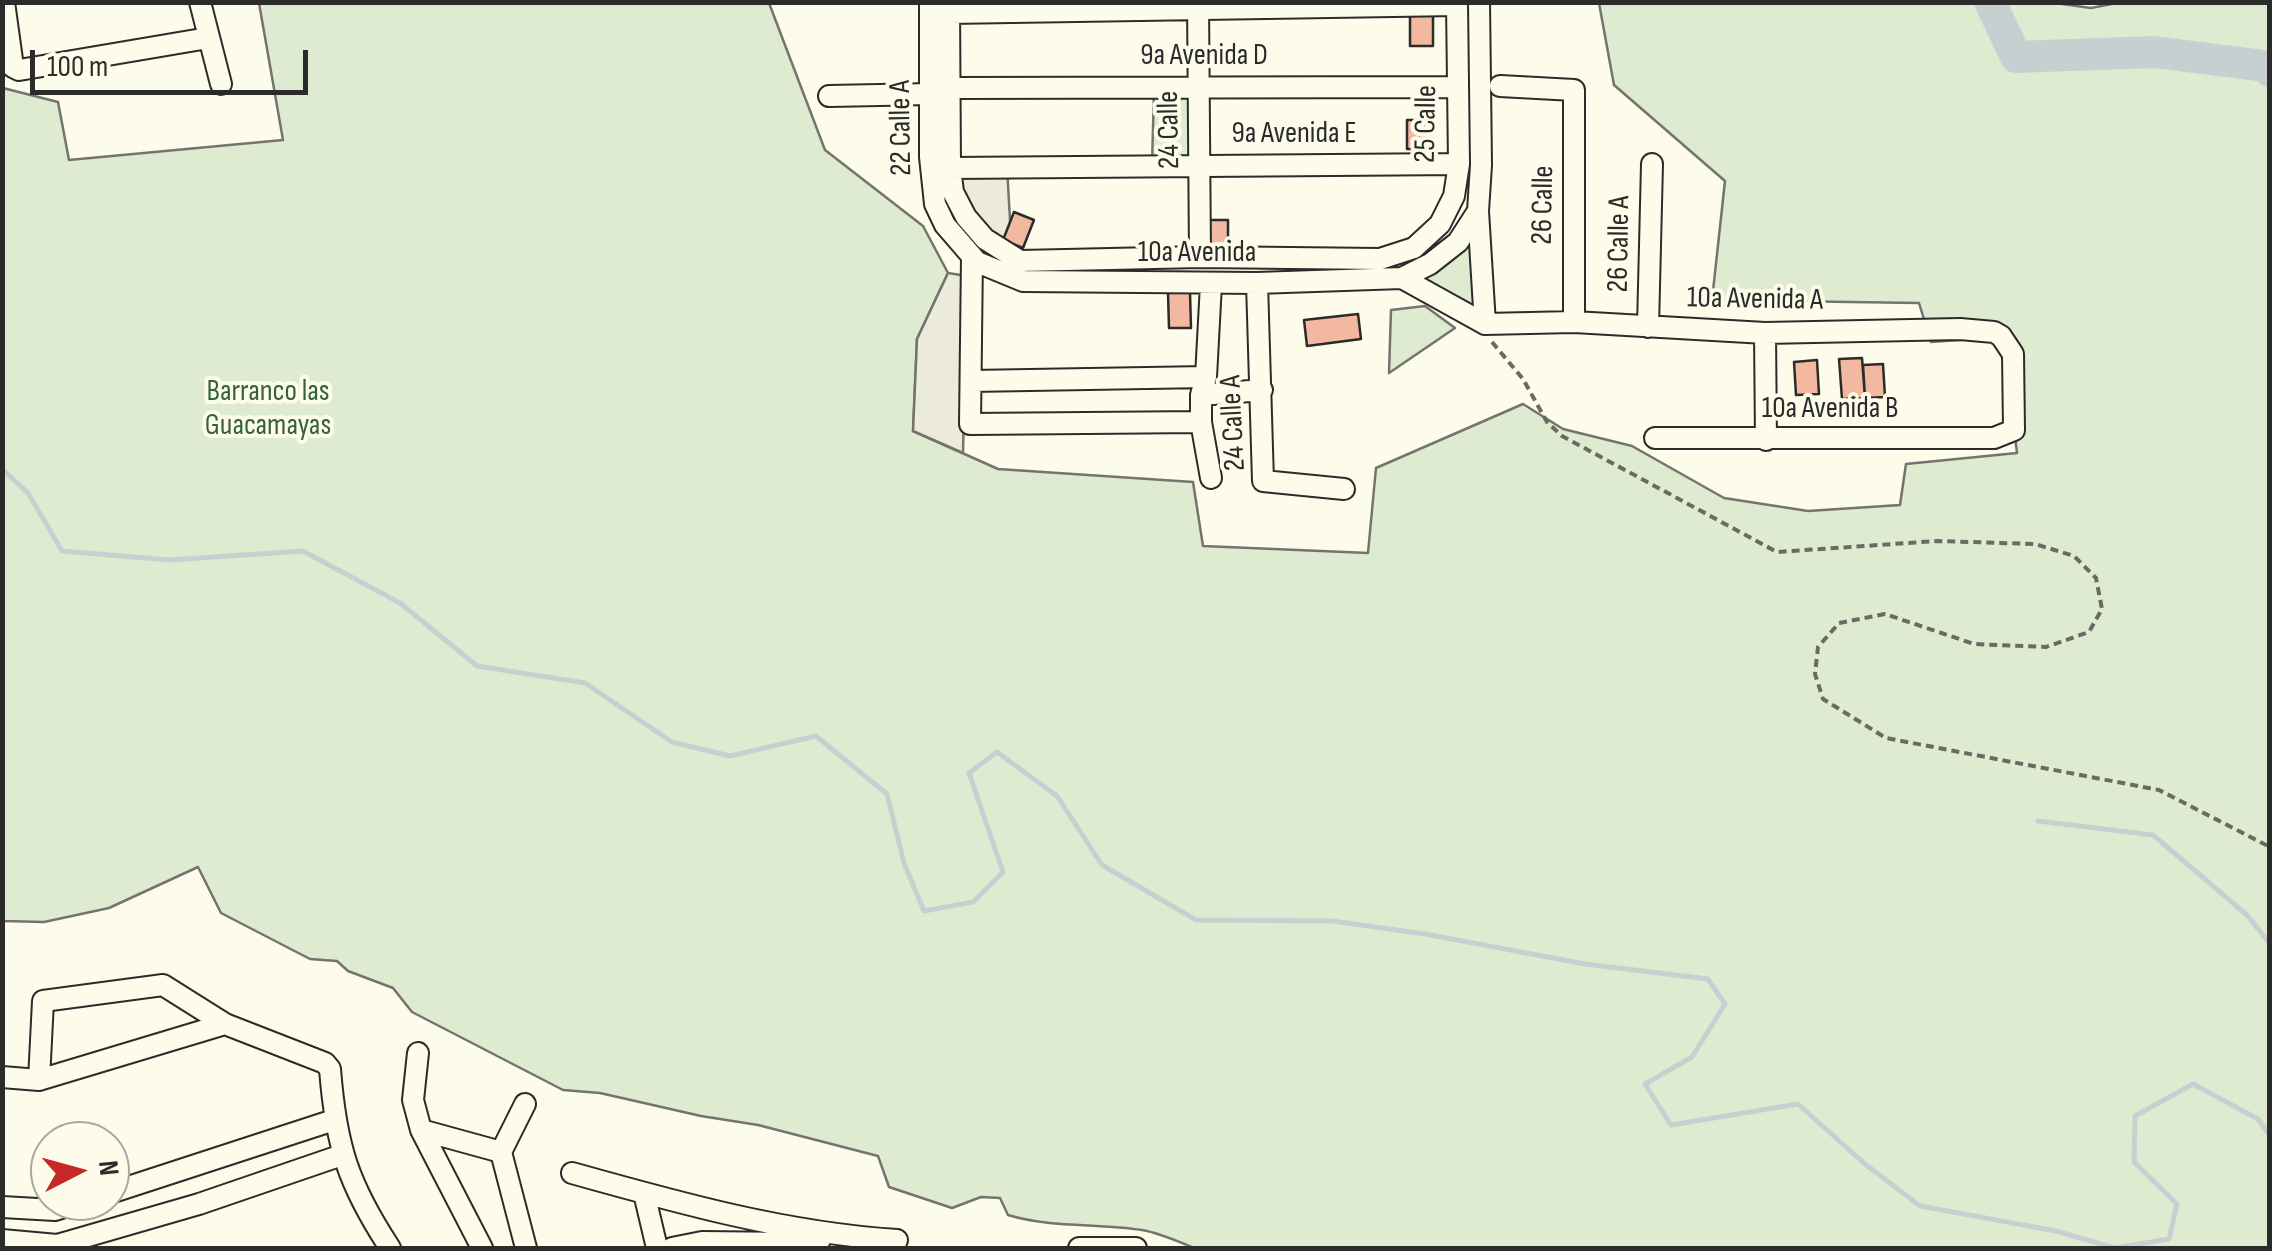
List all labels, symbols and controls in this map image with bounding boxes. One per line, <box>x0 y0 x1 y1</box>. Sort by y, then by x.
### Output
scale bar <box>35 30 312 92</box>
street label: 9a Avenida D <box>1140 38 1268 74</box>
text: 100 m <box>47 49 108 85</box>
street label: 22 Calle A <box>883 80 921 176</box>
street label: 25 Calle <box>1408 85 1446 163</box>
street label: 24 Calle <box>1151 91 1189 169</box>
street label: 9a Avenida E <box>1231 116 1357 152</box>
street label: 26 Calle <box>1525 165 1563 245</box>
street label: 26 Calle A <box>1601 195 1639 293</box>
street label: 10a Avenida <box>1138 235 1256 271</box>
street label: 10a Avenida A <box>1687 281 1823 319</box>
park label: Barranco las Guacamayas <box>205 374 331 444</box>
street label: 24 Calle A <box>1214 374 1254 472</box>
street label: 10a Avenida B <box>1762 391 1898 427</box>
north arrow <box>30 1121 130 1221</box>
text: N <box>91 1159 126 1177</box>

